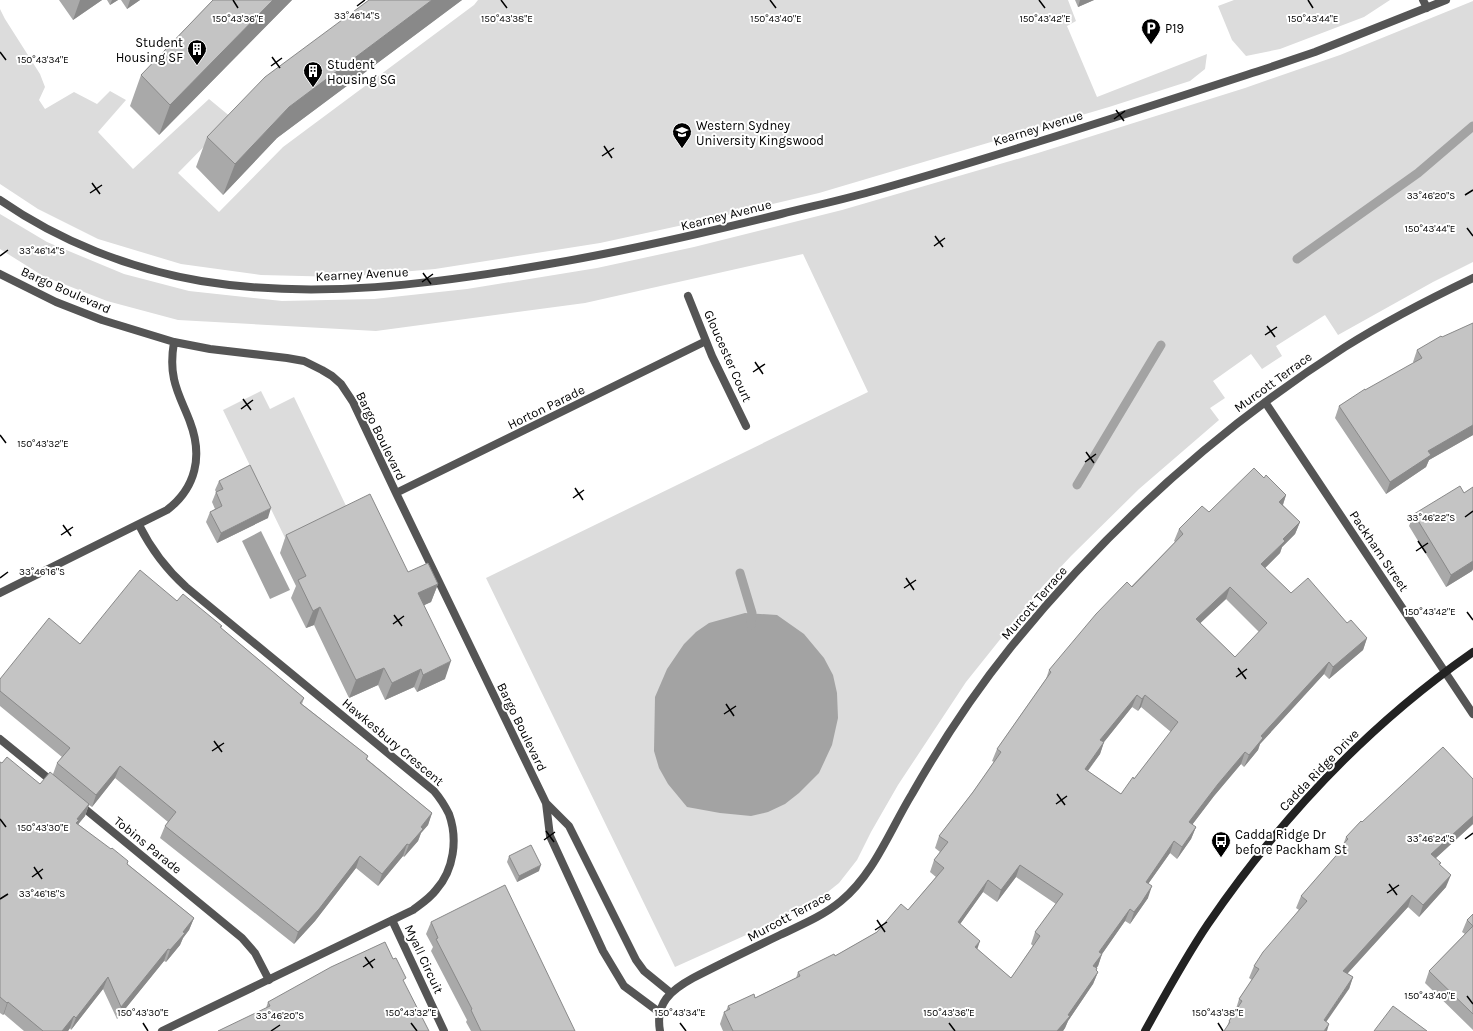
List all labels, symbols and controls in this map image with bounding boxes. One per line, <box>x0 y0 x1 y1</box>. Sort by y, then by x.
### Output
text: 33°46'14"S <box>334 10 380 22</box>
text: 150°43'36"E <box>212 13 264 25</box>
text: 150°43'38"E <box>481 13 533 25</box>
text: 150°43'40"E <box>750 13 802 25</box>
text: 150°43'42"E <box>1019 13 1071 25</box>
text: 150°43'44"E <box>1288 13 1338 25</box>
parking icon: P19 <box>1140 17 1162 45</box>
place label: P19 <box>1165 21 1184 36</box>
place label: Student Housing SF <box>116 35 183 65</box>
building icon: Student Housing SF <box>186 38 208 66</box>
text: 150°43'34"E <box>17 54 69 66</box>
place label: Student Housing SG <box>327 57 396 87</box>
building icon: Student Housing SG <box>302 60 324 88</box>
street label: Kearney Avenue <box>991 107 1085 149</box>
place label: Western Sydney University Kingswood <box>696 118 824 148</box>
school or university icon: Western Sydney University Kingswood <box>671 121 693 149</box>
text: 33°46'20"S <box>1407 190 1455 202</box>
street label: Kearney Avenue <box>679 196 773 234</box>
text: 150°43'44"E <box>1405 223 1455 235</box>
text: 33°46'14"S <box>19 245 65 257</box>
street label: Bargo Boulevard <box>19 263 113 317</box>
street label: Kearney Avenue <box>315 264 409 284</box>
street label: Gloucester Court <box>701 308 755 404</box>
street label: Murcott Terrace <box>1231 349 1315 415</box>
street label: Horton Parade <box>505 382 587 432</box>
street label: Bargo Boulevard <box>353 389 409 483</box>
text: 150°43'32"E <box>17 438 69 450</box>
street label: Packham Street <box>1346 508 1412 594</box>
text: 33°46'22"S <box>1407 512 1455 524</box>
street label: Murcott Terrace <box>998 563 1070 643</box>
text: 33°46'16"S <box>19 566 65 578</box>
text: 150°43'42"E <box>1404 606 1456 618</box>
street label: Bargo Boulevard <box>494 680 550 774</box>
street label: Hawkesbury Crescent <box>339 695 447 789</box>
street label: Cadda Ridge Drive <box>1276 726 1362 814</box>
street label: Tobins Parade <box>111 813 185 877</box>
text: 150°43'30"E <box>17 822 69 834</box>
place label: Cadda Ridge Dr before Packham St <box>1235 827 1347 857</box>
bus stop icon: Cadda Ridge Dr before Packham St <box>1210 830 1232 858</box>
text: 33°46'24"S <box>1407 833 1455 845</box>
text: 33°46'18"S <box>19 888 65 900</box>
street label: Murcott Terrace <box>745 888 834 944</box>
street label: Myall Circuit <box>401 922 447 996</box>
text: 150°43'40"E <box>1404 990 1456 1002</box>
text: 150°43'30"E <box>117 1007 169 1019</box>
text: 150°43'32"E <box>385 1007 437 1019</box>
text: 150°43'34"E <box>654 1007 706 1019</box>
text: 150°43'36"E <box>923 1007 975 1019</box>
text: 150°43'38"E <box>1192 1007 1244 1019</box>
text: 33°46'20"S <box>256 1010 304 1022</box>

